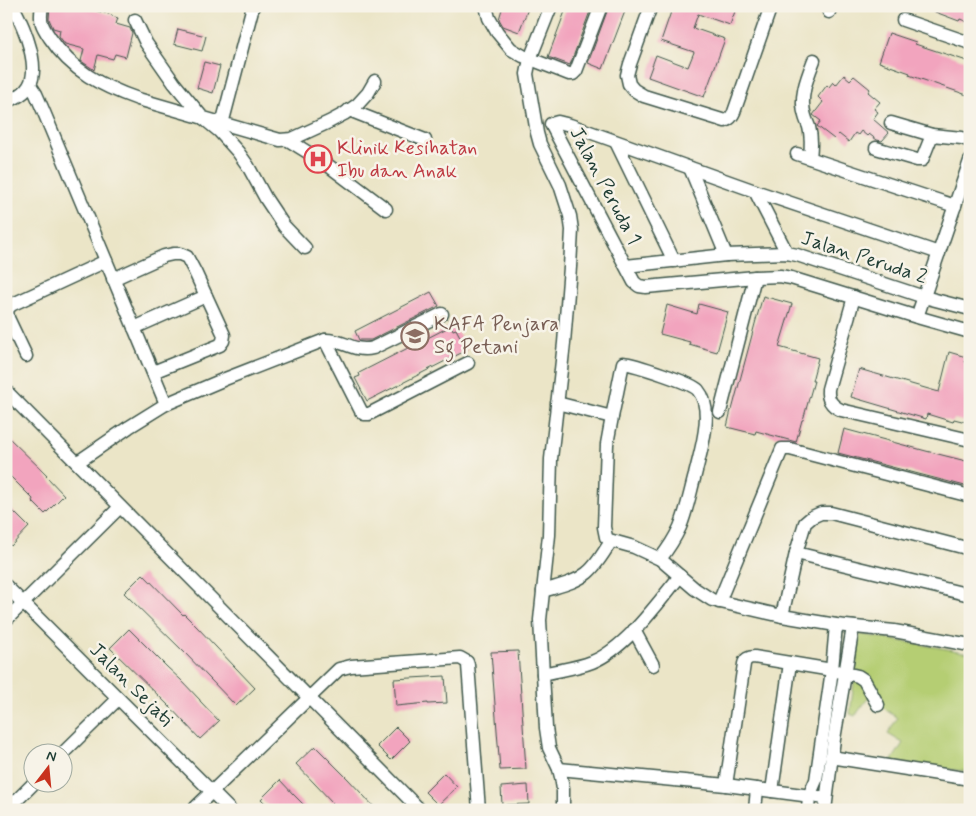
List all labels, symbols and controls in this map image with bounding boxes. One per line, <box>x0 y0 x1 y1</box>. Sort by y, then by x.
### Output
street label: Jalan Peruda 1 <box>563 122 647 250</box>
place label: Klinik Kesihatan Ibu dan Anak <box>337 135 477 185</box>
hospital icon: Klinik Kesihatan Ibu dan Anak <box>303 144 333 174</box>
street label: Jalan Peruda 2 <box>798 225 931 291</box>
place label: KAFA Penjara Sg Petani <box>434 311 559 363</box>
school or university icon: KAFA Penjara Sg Petani <box>400 321 430 351</box>
street label: Jalan Sejati <box>83 637 179 733</box>
north arrow <box>22 744 72 794</box>
text: N <box>44 747 58 766</box>

